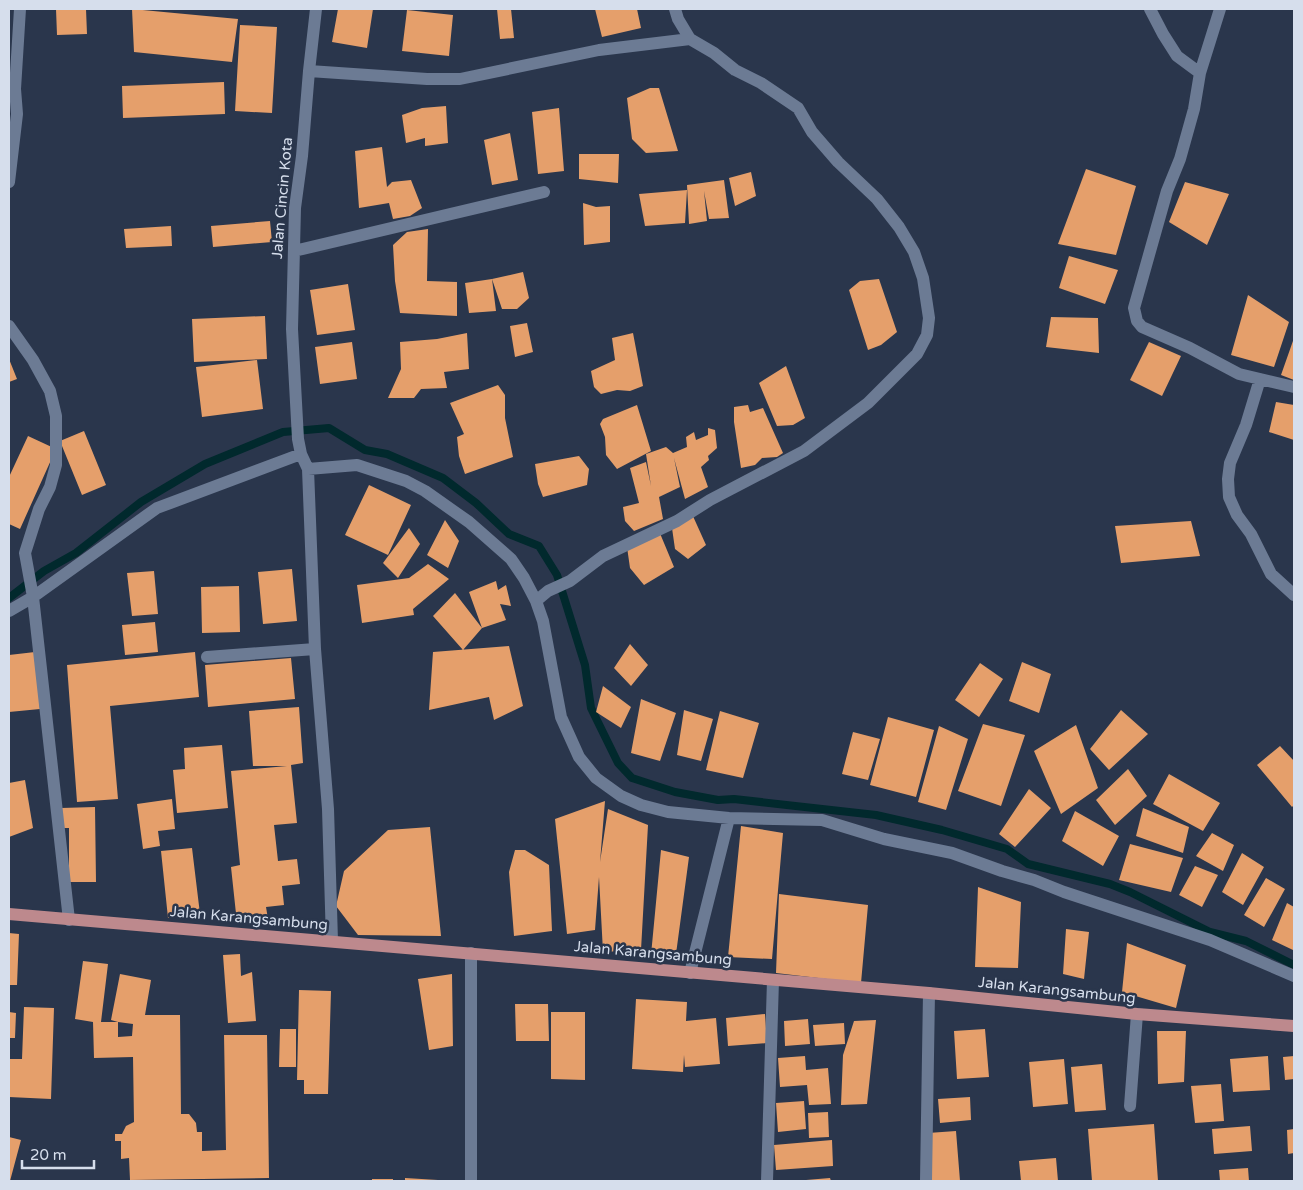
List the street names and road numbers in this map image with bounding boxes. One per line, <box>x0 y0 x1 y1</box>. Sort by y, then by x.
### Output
street label: Jalan Cincin Kota <box>268 136 296 260</box>
street label: Jalan Karangsambung <box>169 902 329 934</box>
street label: Jalan Karangsambung <box>573 937 733 969</box>
street label: Jalan Karangsambung <box>977 973 1137 1007</box>

